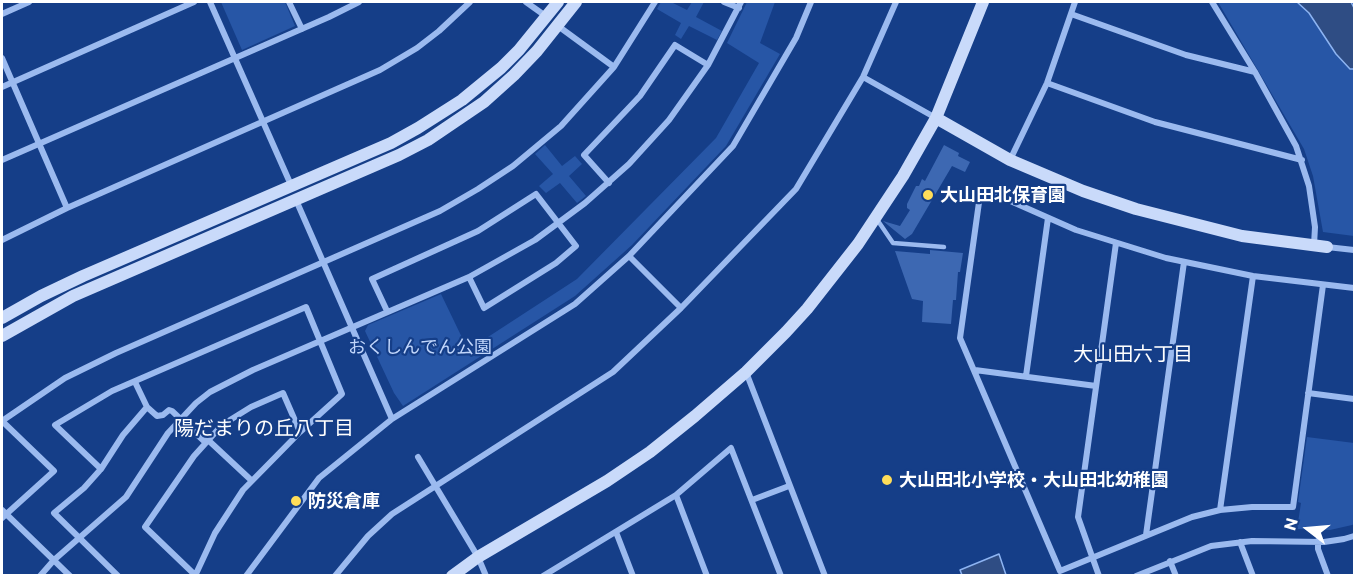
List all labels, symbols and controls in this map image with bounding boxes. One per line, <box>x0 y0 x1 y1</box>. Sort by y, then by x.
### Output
place label: 大山田北保育園 <box>940 184 1066 206</box>
marker: 大山田北保育園 <box>921 188 935 202</box>
park label: おくしんでん公園 <box>348 336 492 358</box>
district label: 大山田六丁目 <box>1073 342 1193 366</box>
district label: 陽だまりの丘八丁目 <box>174 416 354 440</box>
place label: 大山田北小学校・大山田北幼稚園 <box>899 469 1169 491</box>
marker: 大山田北小学校・大山田北幼稚園 <box>880 473 894 487</box>
place label: 防災倉庫 <box>308 490 380 512</box>
marker: 防災倉庫 <box>289 494 303 508</box>
north arrow <box>1278 499 1338 559</box>
text: N <box>1279 516 1301 532</box>

